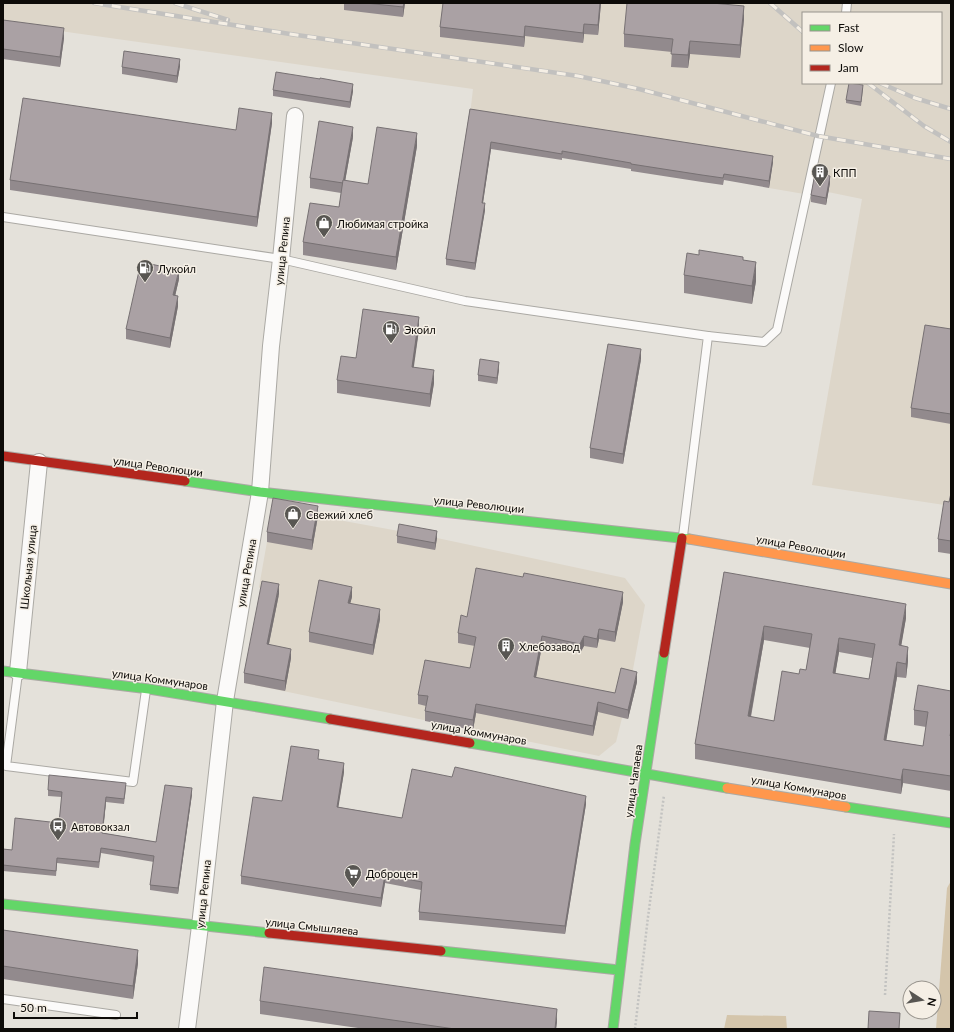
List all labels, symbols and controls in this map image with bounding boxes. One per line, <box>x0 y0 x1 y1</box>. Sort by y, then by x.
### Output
legend <box>802 12 942 84</box>
text: Fast <box>838 20 860 35</box>
text: Slow <box>838 40 864 55</box>
text: Jam <box>838 60 859 75</box>
building icon: КПП <box>810 162 830 187</box>
place label: КПП <box>833 166 857 179</box>
shop icon: Любимая стройка <box>314 213 334 238</box>
street label: улица Репина <box>272 216 292 286</box>
place label: Любимая стройка <box>336 217 428 230</box>
fuel station icon: Лукойл <box>135 258 155 283</box>
place label: Лукойл <box>157 262 196 275</box>
fuel station icon: Экойл <box>381 319 401 344</box>
place label: Экойл <box>404 323 436 336</box>
street label: улица Революции <box>112 453 204 479</box>
street label: улица Революции <box>433 493 525 515</box>
shop icon: Свежий хлеб <box>283 504 303 529</box>
place label: Свежий хлеб <box>306 508 373 521</box>
street label: Школьная улица <box>17 524 39 610</box>
street label: улица Революции <box>755 532 847 560</box>
street label: улица Репина <box>234 538 258 608</box>
building icon: Хлебозавод <box>496 636 516 661</box>
place label: Хлебозавод <box>519 640 580 653</box>
street label: улица Коммунаров <box>111 666 209 692</box>
street label: улица Коммунаров <box>430 717 528 747</box>
street label: улица Чапаева <box>621 744 645 818</box>
street label: улица Коммунаров <box>750 772 848 802</box>
bus stop icon: Автовокзал <box>48 816 68 841</box>
place label: Автовокзал <box>71 820 130 833</box>
street label: улица Репина <box>193 859 213 929</box>
supermarket icon: Доброцен <box>343 863 363 888</box>
place label: Доброцен <box>366 867 418 880</box>
street label: улица Смышляева <box>265 915 359 937</box>
north arrow <box>902 980 942 1020</box>
scale bar <box>14 994 137 1020</box>
text: N <box>925 997 940 1008</box>
text: 50 m <box>20 1000 47 1015</box>

